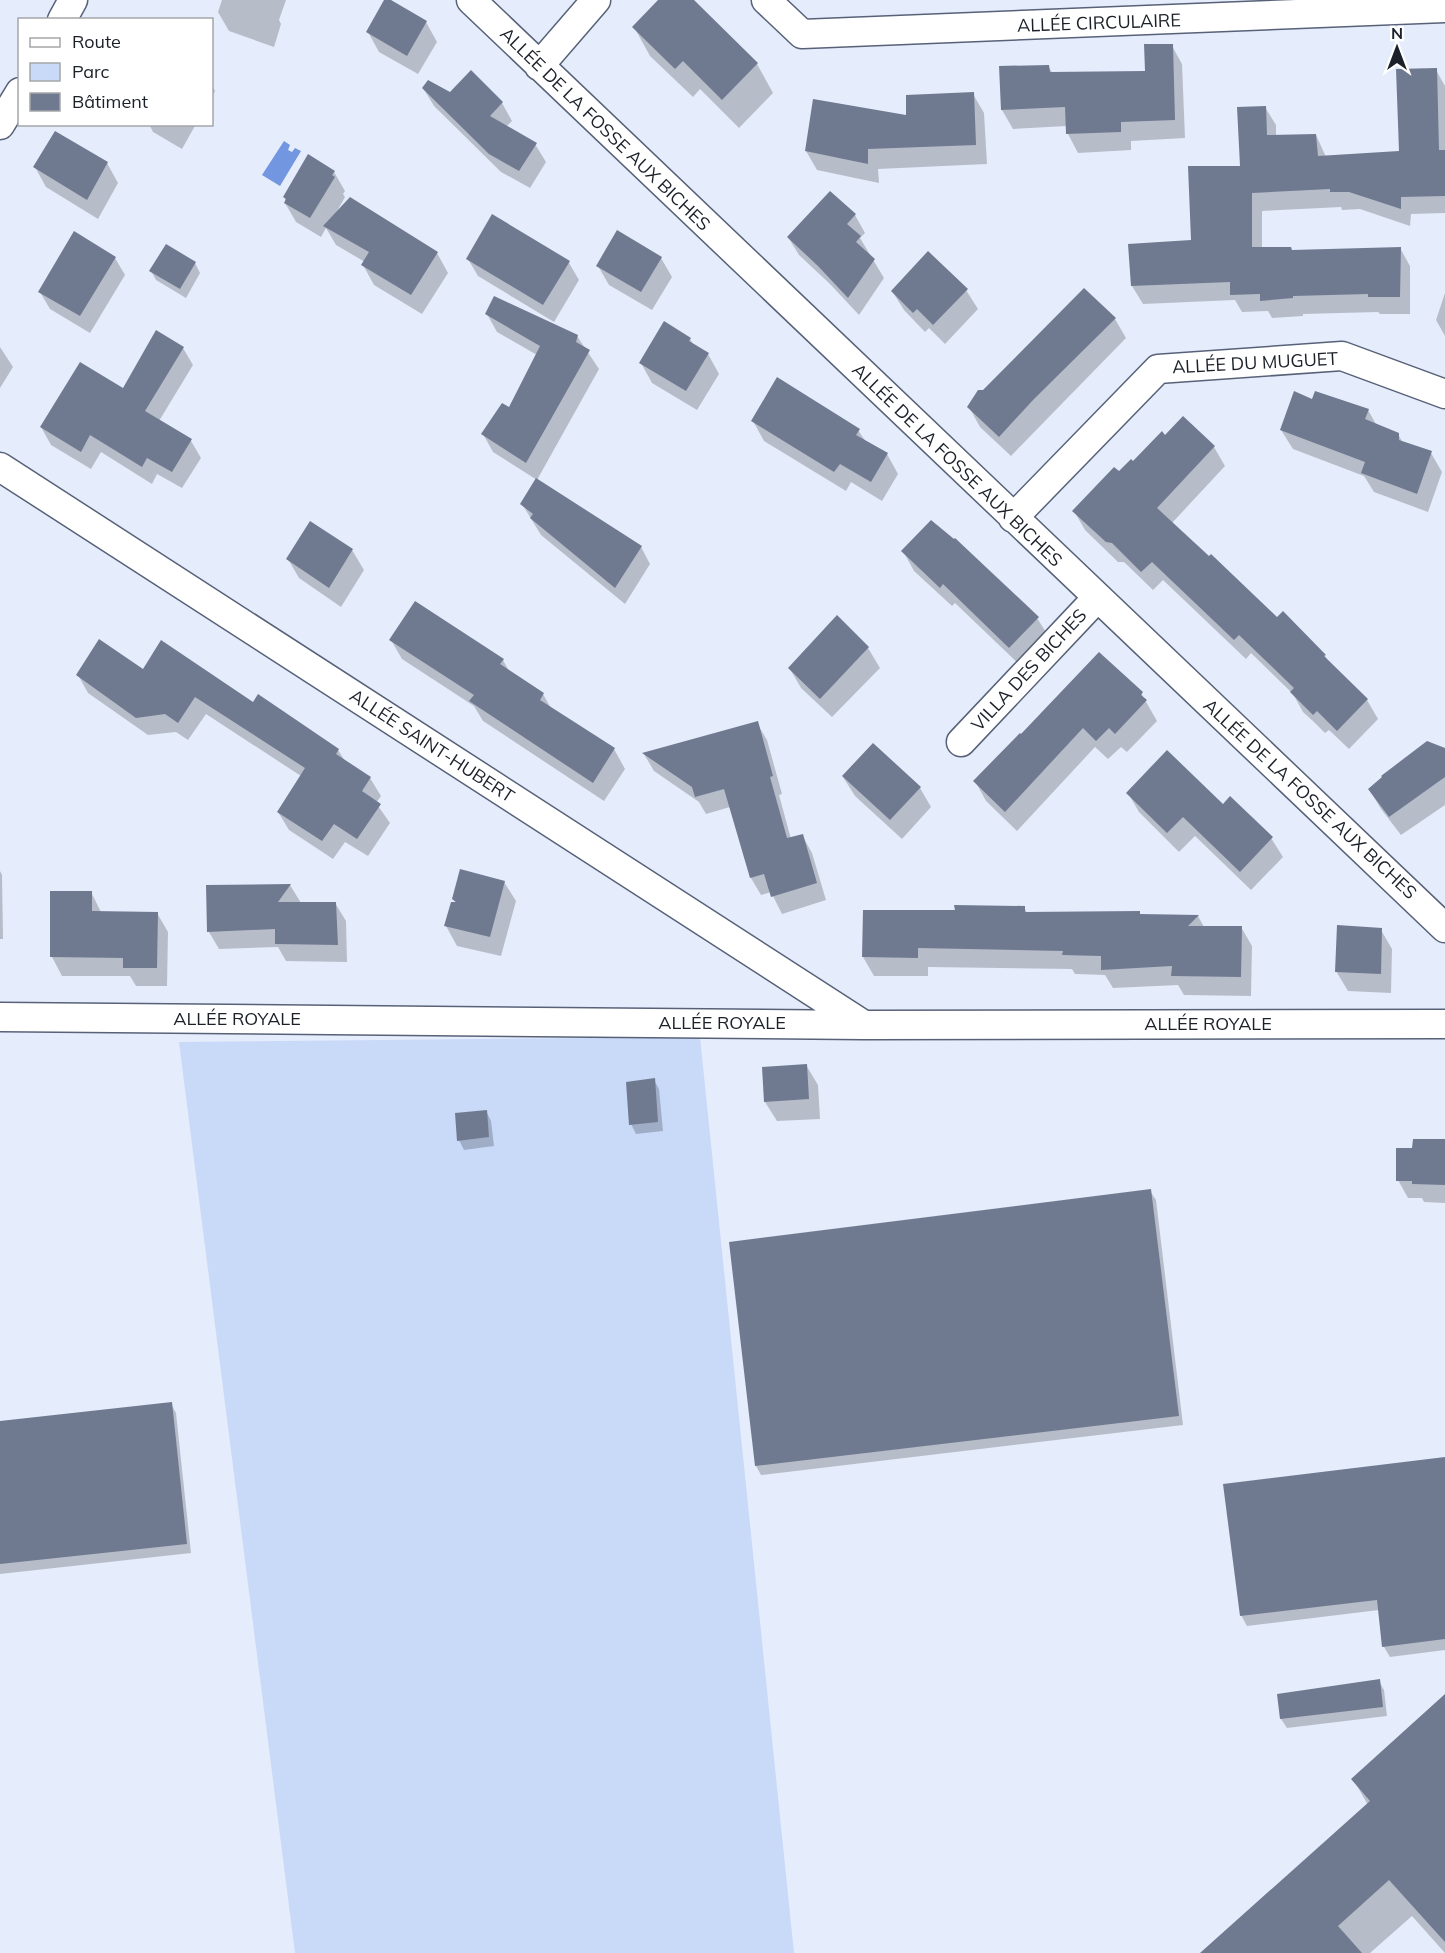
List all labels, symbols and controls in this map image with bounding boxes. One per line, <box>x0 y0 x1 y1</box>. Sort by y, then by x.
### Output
street label: ALLÉE CIRCULAIRE <box>1017 8 1181 37</box>
legend <box>18 18 213 126</box>
north arrow <box>1367 18 1427 78</box>
street label: ALLÉE DE LA FOSSE AUX BICHES <box>495 22 715 235</box>
text: N <box>1391 23 1403 43</box>
text: Route <box>72 30 121 53</box>
text: Parc <box>72 60 110 83</box>
text: Bâtiment <box>72 90 148 113</box>
street label: ALLÉE DU MUGUET <box>1171 347 1339 378</box>
street label: ALLÉE DE LA FOSSE AUX BICHES <box>847 358 1067 571</box>
street label: VILLA DES BICHES <box>966 604 1091 736</box>
street label: ALLÉE SAINT-HUBERT <box>346 684 519 807</box>
street label: ALLÉE DE LA FOSSE AUX BICHES <box>1199 694 1422 904</box>
street label: ALLÉE ROYALE <box>173 1007 301 1030</box>
street label: ALLÉE ROYALE <box>658 1011 786 1034</box>
street label: ALLÉE ROYALE <box>1144 1012 1272 1035</box>

